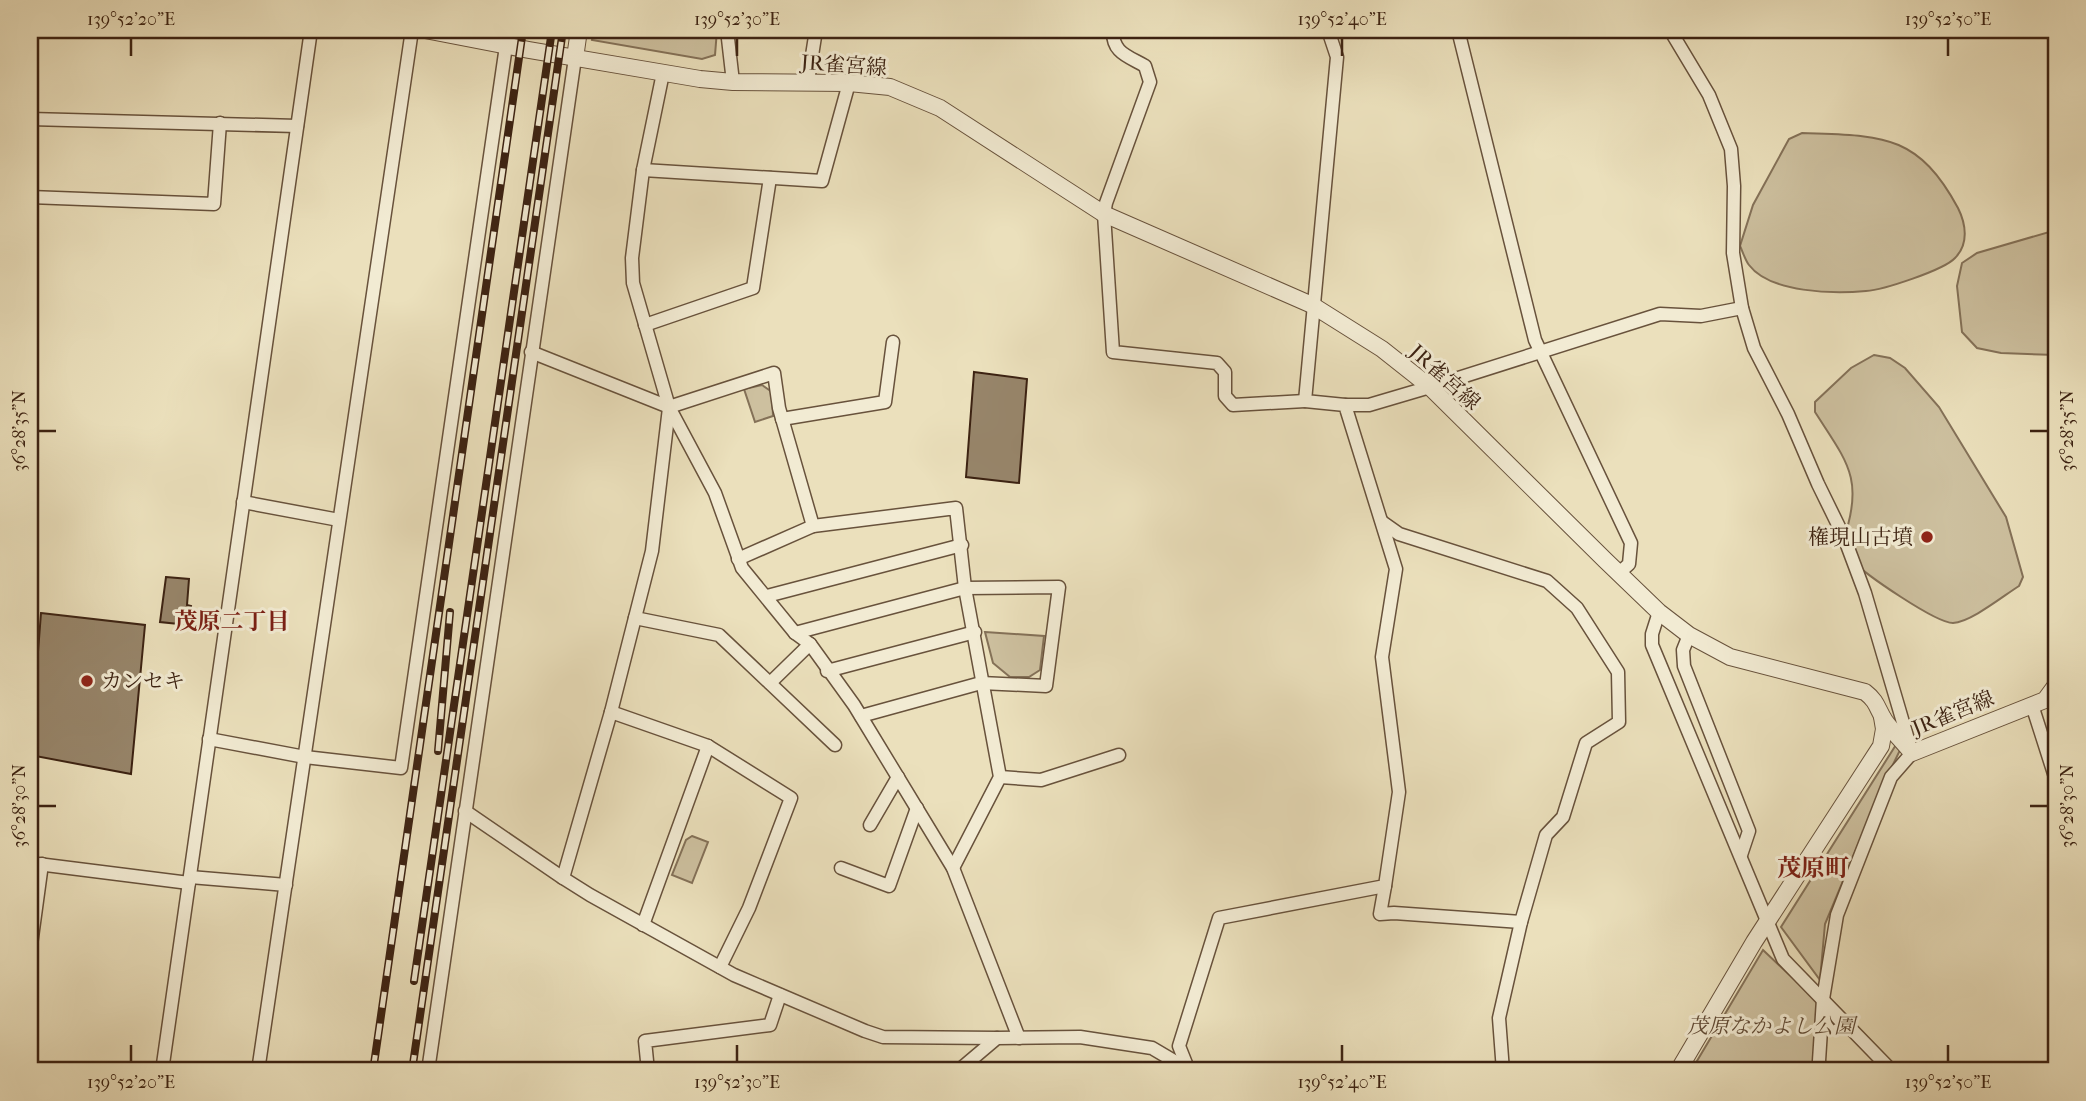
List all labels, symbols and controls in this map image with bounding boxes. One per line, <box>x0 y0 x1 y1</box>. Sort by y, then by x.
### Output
text: 139°52'20"E <box>87 9 175 30</box>
text: 139°52'30"E <box>694 9 780 30</box>
text: 139°52'40"E <box>1297 9 1387 30</box>
text: 139°52'50"E <box>1905 9 1991 30</box>
street label: JR雀宮線 <box>798 50 888 80</box>
street label: JR雀宮線 <box>1403 338 1485 415</box>
text: 36°28'35"N <box>9 390 30 472</box>
text: 36°28'35"N <box>2057 390 2078 472</box>
place label: 権現山古墳 <box>1808 525 1913 549</box>
marker: 権現山古墳 <box>1919 529 1935 545</box>
district label: 茂原二丁目 <box>175 608 290 635</box>
place label: カンセキ <box>101 669 185 693</box>
marker: カンセキ <box>79 673 95 689</box>
street label: JR雀宮線 <box>1907 686 1997 741</box>
text: 36°28'30"N <box>9 764 30 848</box>
text: 36°28'30"N <box>2057 764 2078 848</box>
district label: 茂原町 <box>1777 854 1849 882</box>
park label: 茂原なかよし公園 <box>1687 1014 1858 1038</box>
text: 139°52'20"E <box>87 1072 175 1093</box>
text: 139°52'30"E <box>694 1072 780 1093</box>
text: 139°52'40"E <box>1297 1072 1387 1093</box>
text: 139°52'50"E <box>1905 1072 1991 1093</box>

